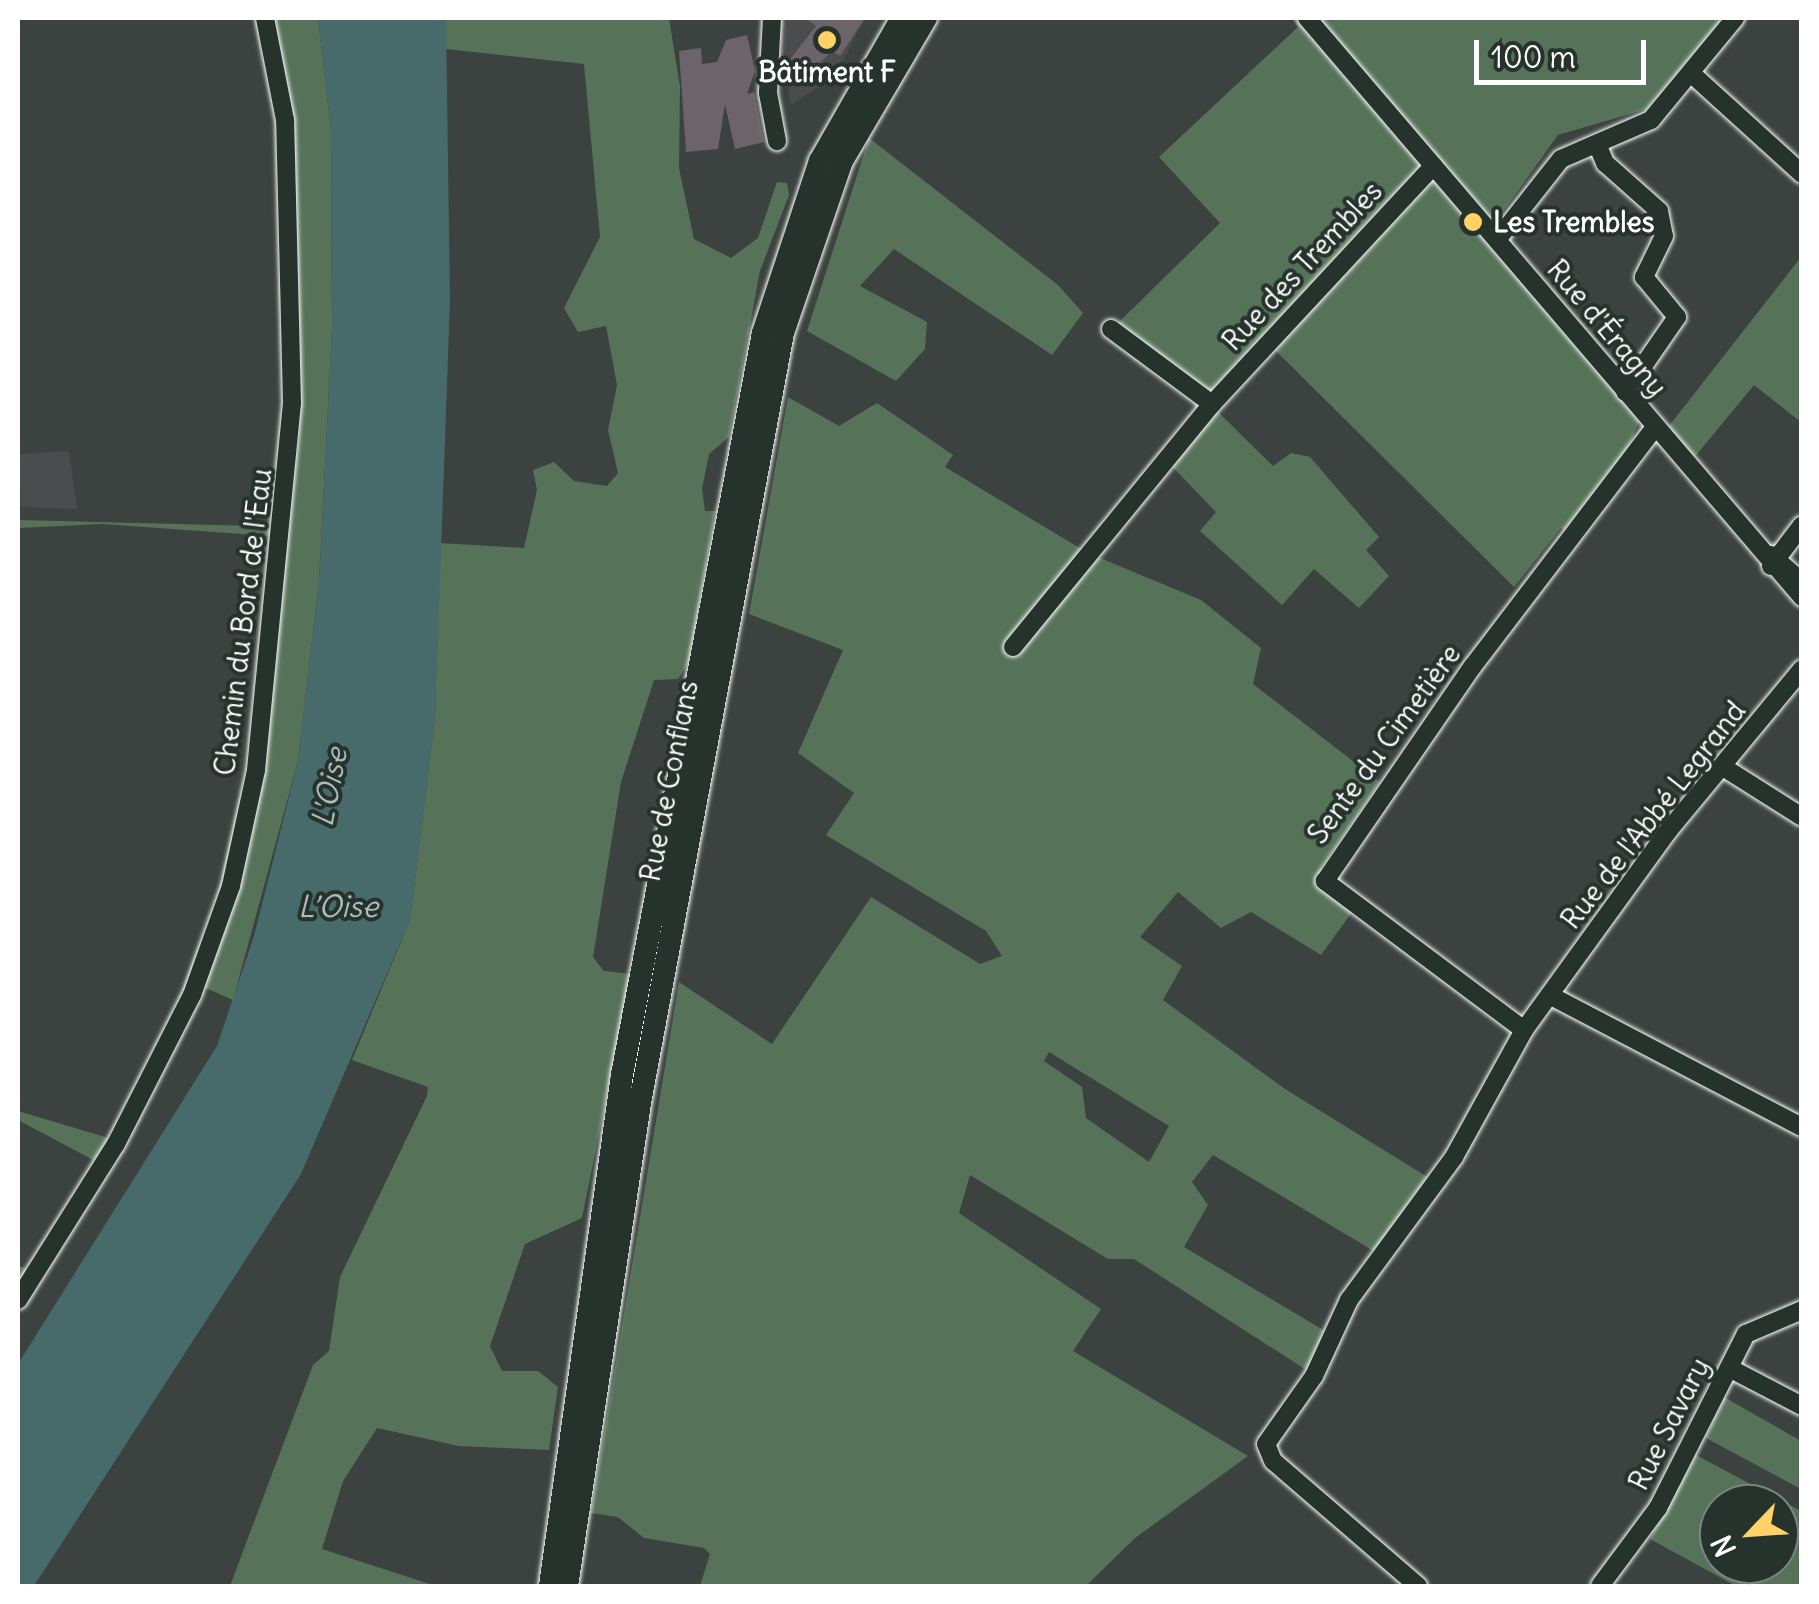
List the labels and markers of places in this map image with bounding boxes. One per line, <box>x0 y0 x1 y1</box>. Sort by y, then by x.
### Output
marker: Bâtiment F <box>816 29 838 51</box>
place label: Bâtiment F <box>758 55 896 89</box>
place label: Les Trembles <box>1493 205 1654 239</box>
marker: Les Trembles <box>1462 211 1484 233</box>

